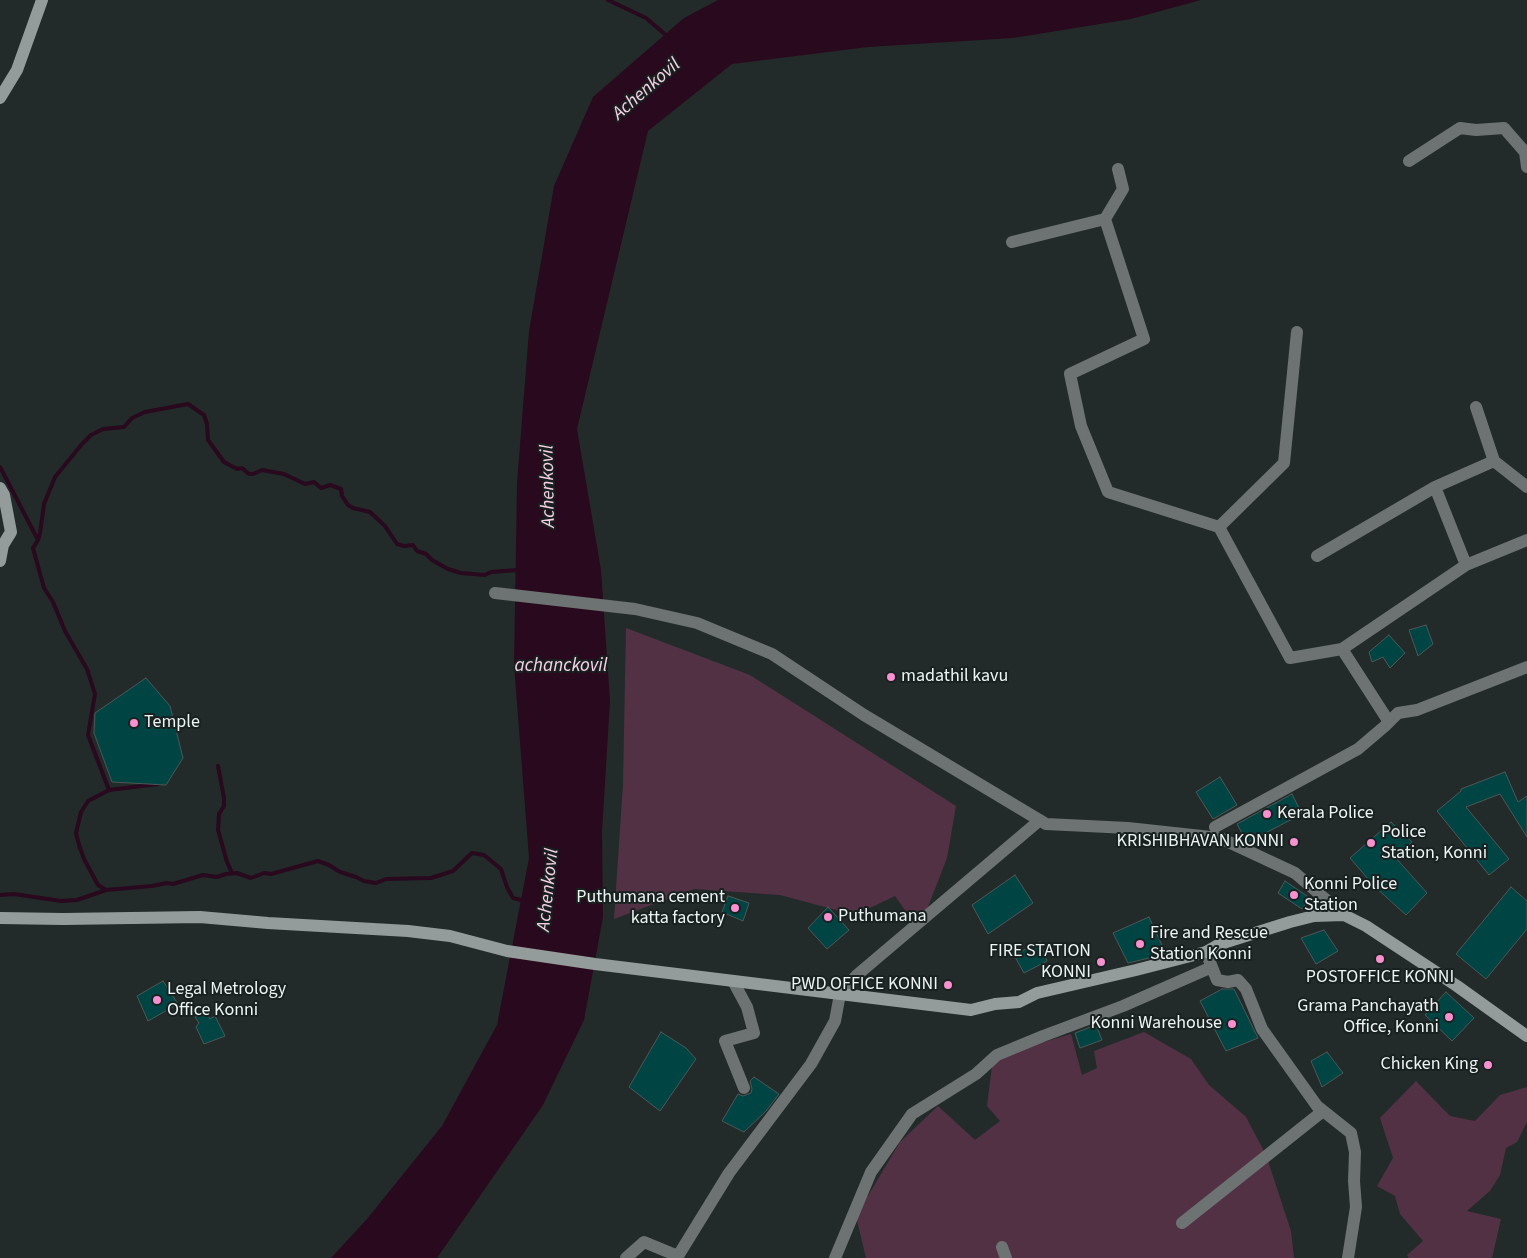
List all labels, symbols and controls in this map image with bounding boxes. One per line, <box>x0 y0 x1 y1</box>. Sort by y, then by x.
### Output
water label: Achenkovil <box>608 54 686 126</box>
water label: Achenkovil <box>537 444 561 528</box>
water label: achanckovil <box>515 656 607 678</box>
place label: madathil kavu <box>901 666 1008 688</box>
marker: madathil kavu <box>885 671 897 683</box>
place label: Temple <box>144 712 200 734</box>
marker: Temple <box>128 717 140 729</box>
place label: Kerala Police <box>1277 803 1374 825</box>
marker: Kerala Police <box>1261 808 1273 820</box>
place label: Police Station, Konni <box>1381 822 1487 864</box>
place label: KRISHIBHAVAN KONNI <box>1117 831 1284 853</box>
marker: KRISHIBHAVAN KONNI <box>1288 836 1300 848</box>
marker: Police Station, Konni <box>1365 837 1377 849</box>
water label: Achenkovil <box>533 848 565 932</box>
place label: Konni Police Station <box>1304 874 1397 916</box>
place label: Puthumana cement katta factory <box>576 887 725 930</box>
marker: Konni Police Station <box>1288 889 1300 901</box>
marker: Puthumana cement katta factory <box>729 902 741 914</box>
place label: Puthumana <box>838 906 927 928</box>
marker: Puthumana <box>822 911 834 923</box>
place label: Fire and Rescue Station Konni <box>1150 923 1268 966</box>
marker: Fire and Rescue Station Konni <box>1134 938 1146 950</box>
place label: FIRE STATION KONNI <box>989 941 1091 984</box>
marker: POSTOFFICE KONNI <box>1374 953 1386 965</box>
marker: FIRE STATION KONNI <box>1095 956 1107 968</box>
place label: POSTOFFICE KONNI <box>1306 967 1454 989</box>
place label: PWD OFFICE KONNI <box>791 974 938 996</box>
place label: Legal Metrology Office Konni <box>167 979 286 1022</box>
marker: PWD OFFICE KONNI <box>942 979 954 991</box>
marker: Legal Metrology Office Konni <box>151 994 163 1006</box>
place label: Grama Panchayath Office, Konni <box>1297 996 1439 1038</box>
marker: Grama Panchayath Office, Konni <box>1443 1011 1455 1023</box>
place label: Konni Warehouse <box>1091 1013 1222 1035</box>
marker: Konni Warehouse <box>1226 1018 1238 1030</box>
place label: Chicken King <box>1381 1054 1478 1076</box>
marker: Chicken King <box>1482 1059 1494 1071</box>

